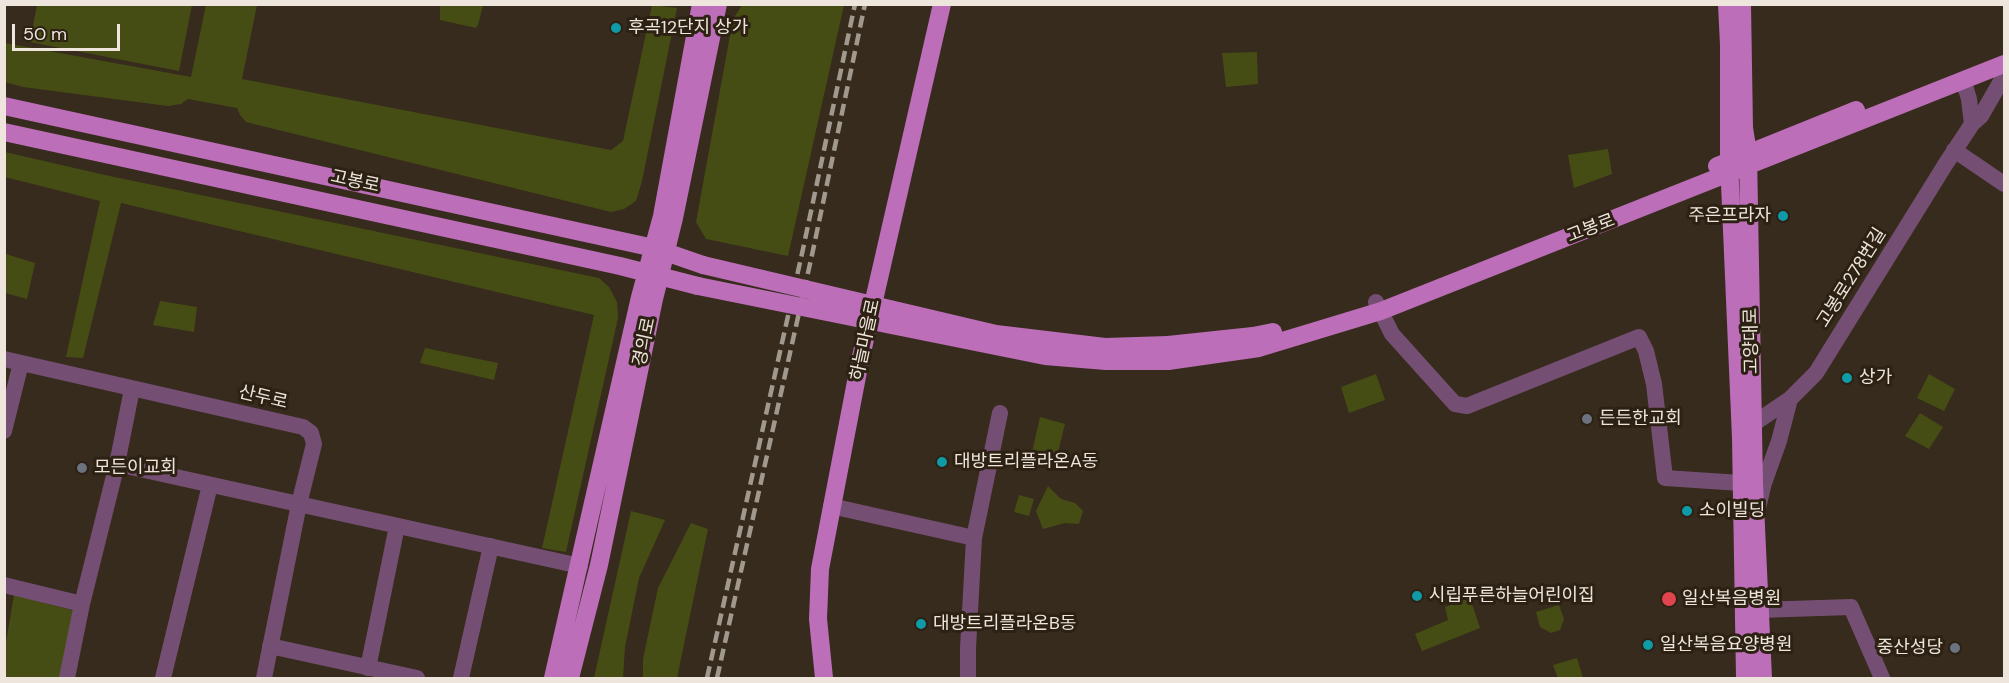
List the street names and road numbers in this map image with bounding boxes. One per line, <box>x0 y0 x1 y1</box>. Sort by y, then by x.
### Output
street label: 고봉로 <box>328 166 382 198</box>
street label: 고봉로 <box>1564 210 1618 248</box>
street label: 고봉로278번길 <box>1813 224 1891 332</box>
street label: 하늘마을로 <box>847 297 885 383</box>
street label: 고양대로 <box>1741 308 1763 374</box>
street label: 경의로 <box>629 315 661 369</box>
street label: 산두로 <box>236 382 290 414</box>

